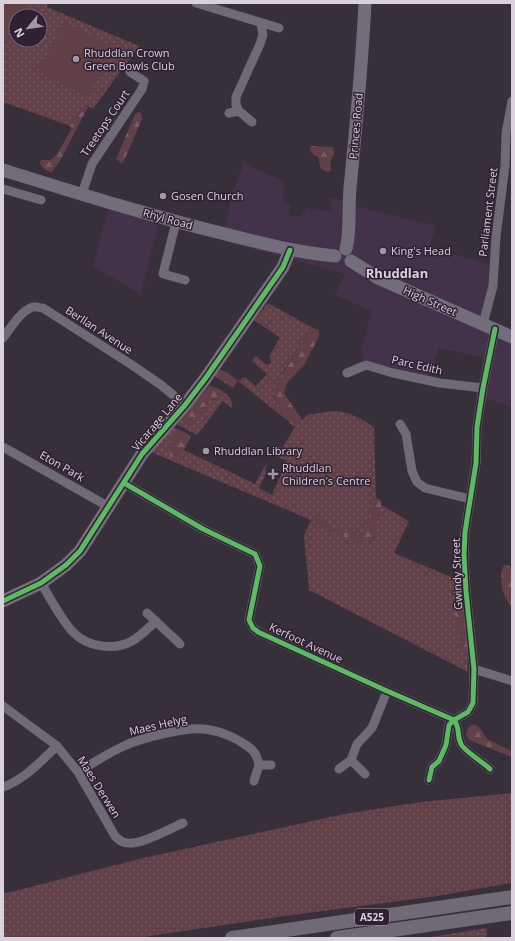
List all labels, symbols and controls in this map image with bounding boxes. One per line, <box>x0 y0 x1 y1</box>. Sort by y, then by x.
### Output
north arrow <box>8 8 48 48</box>
text: N <box>10 26 28 41</box>
place label: Rhuddlan Crown Green Bowls Club <box>84 45 175 73</box>
marker: Rhuddlan Crown Green Bowls Club <box>71 54 81 64</box>
street label: Treetops Court <box>77 87 132 159</box>
street label: Princes Road <box>345 92 366 160</box>
street label: Parliament Street <box>475 167 500 257</box>
place label: Gosen Church <box>171 188 244 203</box>
marker: Gosen Church <box>158 191 168 201</box>
street label: Rhyl Road <box>142 205 195 232</box>
place label: King's Head <box>391 243 451 258</box>
marker: King's Head <box>378 246 388 256</box>
district label: Rhuddlan <box>366 264 428 282</box>
street label: High Street <box>401 282 459 319</box>
street label: Berllan Avenue <box>63 302 136 357</box>
street label: Parc Edith <box>390 351 444 378</box>
street label: Vicarage Lane <box>128 390 185 454</box>
place label: Rhuddlan Library <box>214 443 303 458</box>
marker: Rhuddlan Library <box>201 446 211 456</box>
street label: Eton Park <box>37 447 88 484</box>
place label: Rhuddlan Children's Centre <box>282 460 370 488</box>
marker: Rhuddlan Children's Centre <box>267 468 279 480</box>
street label: Gwindy Street <box>448 538 465 610</box>
street label: Kerfoot Avenue <box>267 619 345 666</box>
street label: Maes Helyg <box>128 711 188 738</box>
street label: Maes Derwen <box>74 753 124 821</box>
road number: A525 <box>355 909 389 925</box>

